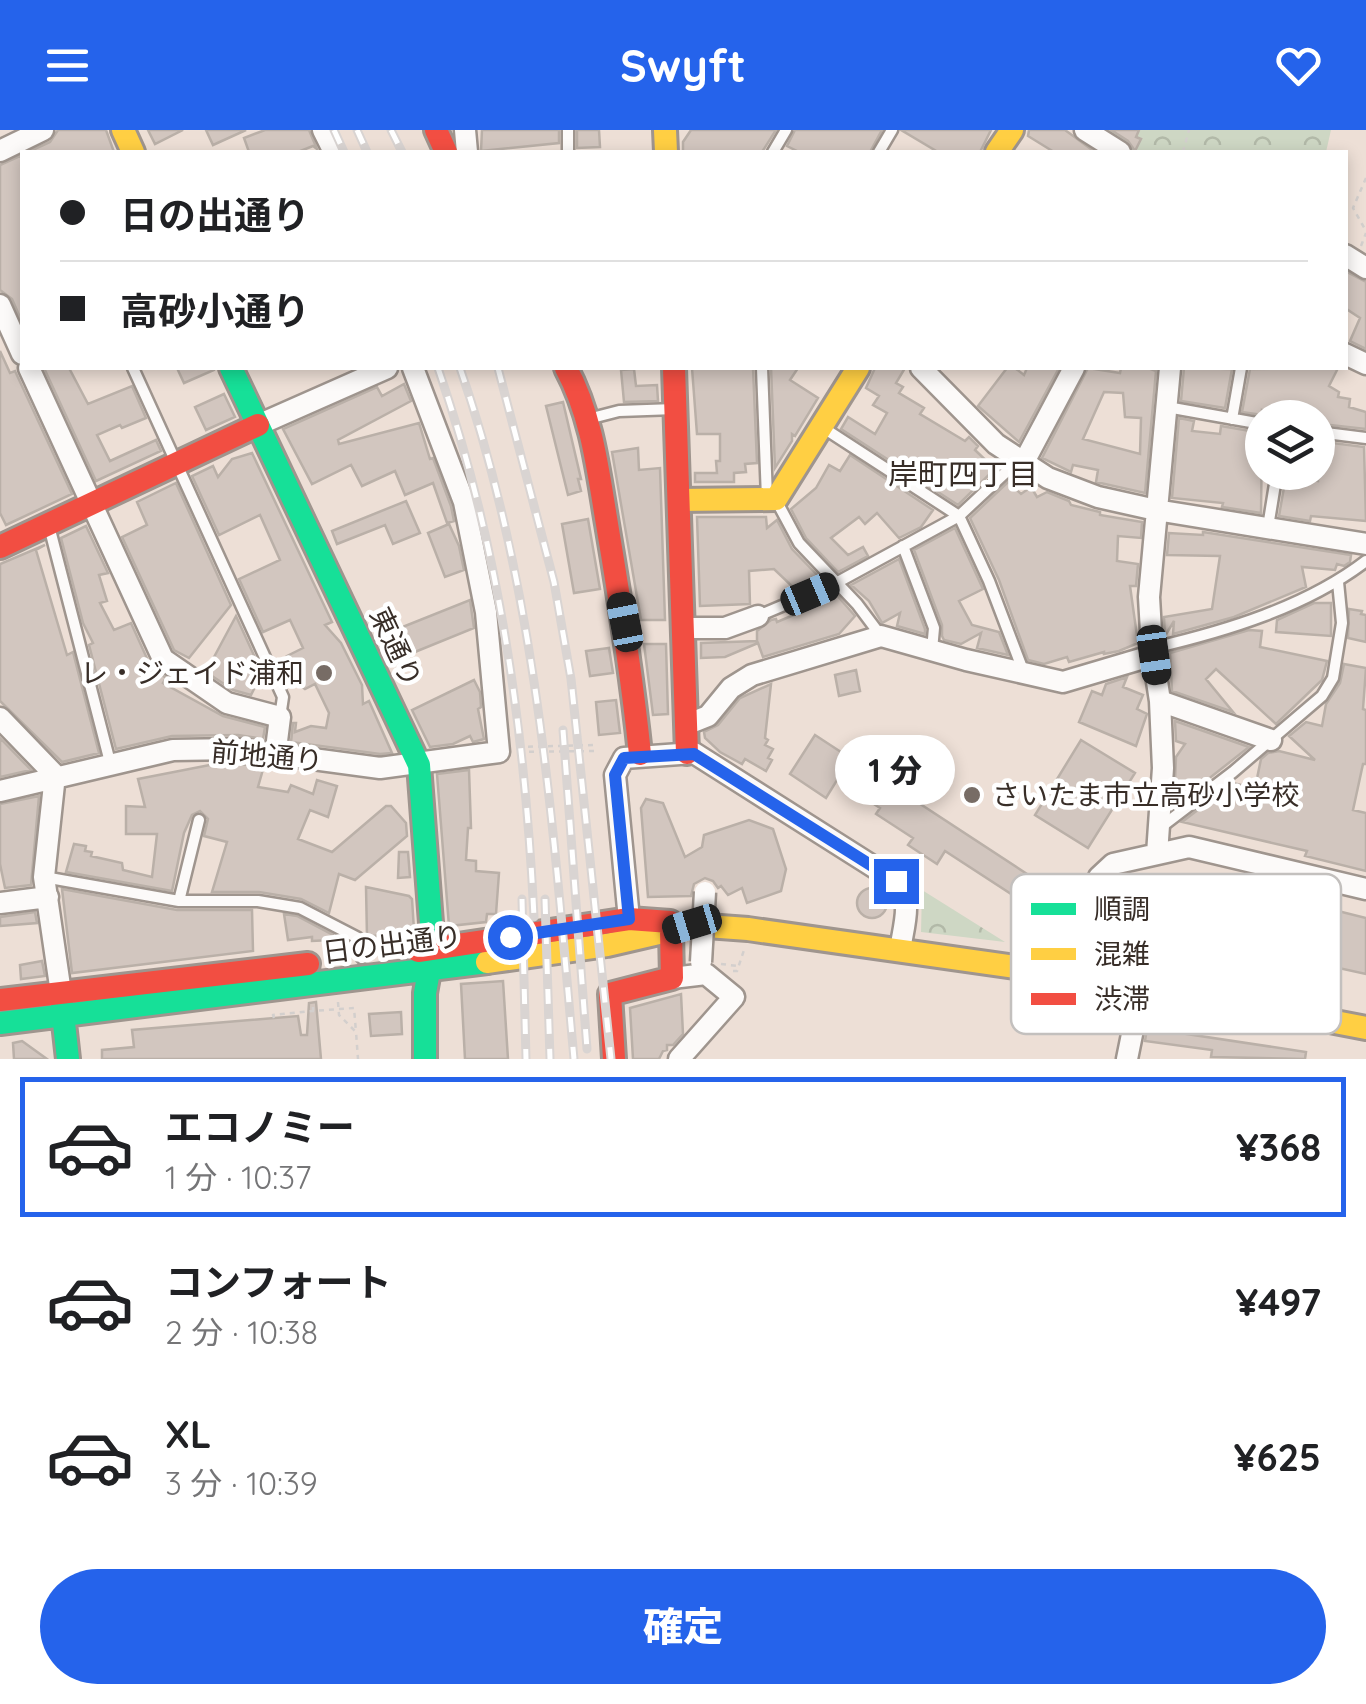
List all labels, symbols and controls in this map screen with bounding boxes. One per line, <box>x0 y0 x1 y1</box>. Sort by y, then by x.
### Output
text: Swyft <box>620 37 746 93</box>
icon: menu <box>40 38 95 93</box>
icon: heart <box>1271 38 1326 93</box>
text: 日の出通り <box>120 191 310 239</box>
text: 高砂小通り <box>120 287 310 335</box>
map controls <box>1245 400 1335 490</box>
button: layers <box>1245 400 1335 490</box>
district label: 岸町四丁目 <box>888 455 1038 493</box>
car <box>777 568 843 620</box>
car <box>605 590 645 654</box>
street label: 東通り <box>363 601 430 692</box>
car <box>1135 623 1173 687</box>
place label: レ・ジェイド浦和 <box>80 655 304 690</box>
marker: レ・ジェイド浦和 <box>313 662 335 684</box>
street label: 前地通り <box>210 733 324 778</box>
callout: 1 分 <box>836 736 956 806</box>
text: 1 分 <box>868 750 922 790</box>
place label: さいたま市立高砂小学校 <box>992 777 1299 812</box>
marker: さいたま市立高砂小学校 <box>961 784 983 806</box>
route end <box>874 859 919 904</box>
legend <box>1011 874 1341 1034</box>
text: 順調 <box>1094 891 1150 926</box>
car <box>659 901 725 947</box>
route start <box>488 915 533 960</box>
street label: 日の出通り <box>320 918 464 969</box>
text: 混雑 <box>1094 936 1150 971</box>
text: 渋滞 <box>1094 981 1150 1016</box>
icon: car <box>45 1102 135 1192</box>
text: エコノミー <box>165 1103 355 1151</box>
text: ¥368 <box>1236 1123 1321 1171</box>
text: 1 分 · 10:37 <box>165 1157 311 1197</box>
icon: car <box>45 1257 135 1347</box>
text: コンフォート <box>165 1258 392 1306</box>
text: ¥497 <box>1235 1278 1321 1326</box>
text: 2 分 · 10:38 <box>165 1312 318 1352</box>
text: XL <box>165 1410 211 1458</box>
icon: car <box>45 1412 135 1502</box>
text: ¥625 <box>1234 1433 1321 1481</box>
text: 3 分 · 10:39 <box>165 1463 318 1503</box>
button: 確定 <box>40 1569 1326 1684</box>

